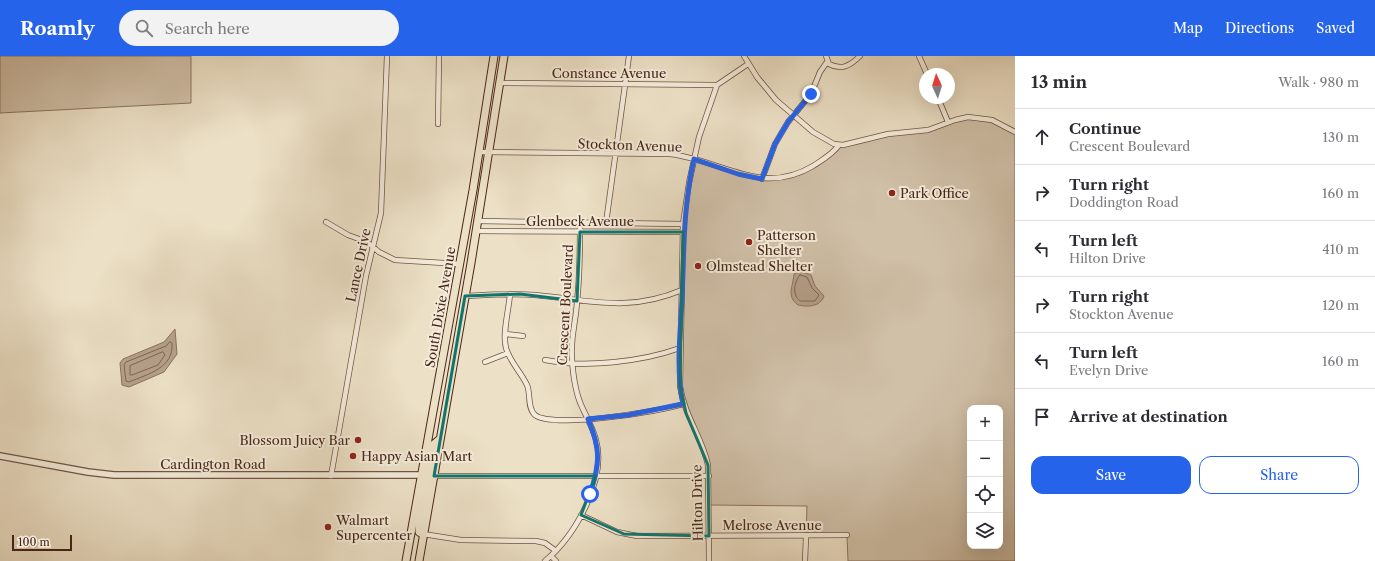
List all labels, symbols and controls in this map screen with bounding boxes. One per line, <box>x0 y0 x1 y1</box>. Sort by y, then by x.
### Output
search box <box>119 10 399 46</box>
text: Roamly <box>20 17 95 40</box>
icon: search <box>133 17 155 39</box>
text: Search here <box>165 19 250 38</box>
text: Map <box>1173 19 1203 37</box>
text: Directions <box>1225 19 1294 37</box>
text: Saved <box>1316 19 1355 37</box>
street label: Constance Avenue <box>552 65 666 81</box>
north arrow <box>919 68 955 104</box>
text: 13 min <box>1031 72 1087 92</box>
text: Walk · 980 m <box>1278 74 1359 90</box>
route end <box>802 85 820 103</box>
text: Continue <box>1069 119 1141 138</box>
icon: ahead <box>1031 126 1053 148</box>
text: 130 m <box>1323 129 1359 145</box>
street label: Stockton Avenue <box>578 135 682 155</box>
text: Crescent Boulevard <box>1069 138 1190 154</box>
text: Turn right <box>1069 175 1149 194</box>
icon: right <box>1031 182 1053 204</box>
place label: Park Office <box>900 185 969 201</box>
text: 160 m <box>1322 185 1359 201</box>
marker: Park Office <box>887 188 897 198</box>
text: Doddington Road <box>1069 194 1179 210</box>
street label: Glenbeck Avenue <box>526 213 634 229</box>
street label: Lance Drive <box>342 227 374 303</box>
place label: Patterson Shelter <box>757 227 816 258</box>
text: Turn left <box>1069 231 1138 250</box>
marker: Patterson Shelter <box>744 237 754 247</box>
icon: left <box>1031 238 1053 260</box>
text: 410 m <box>1322 241 1359 257</box>
street label: Crescent Boulevard <box>554 244 576 366</box>
street label: South Dixie Avenue <box>421 245 459 369</box>
text: Hilton Drive <box>1069 250 1146 266</box>
place label: Olmstead Shelter <box>706 258 813 274</box>
marker: Olmstead Shelter <box>693 261 703 271</box>
text: Turn right <box>1069 287 1149 306</box>
icon: right <box>1031 294 1053 316</box>
text: 120 m <box>1322 297 1359 313</box>
text: Stockton Avenue <box>1069 306 1173 322</box>
text: Turn left <box>1069 343 1138 362</box>
icon: left <box>1031 350 1053 372</box>
text: 160 m <box>1322 353 1359 369</box>
text: Evelyn Drive <box>1069 362 1148 378</box>
map controls <box>967 405 1003 549</box>
button: + <box>967 405 1003 441</box>
icon: arrive <box>1031 406 1053 428</box>
text: Arrive at destination <box>1069 407 1228 426</box>
place label: Blossom Juicy Bar <box>240 432 351 448</box>
marker: Blossom Juicy Bar <box>353 435 363 445</box>
button: − <box>967 441 1003 477</box>
place label: Happy Asian Mart <box>361 448 472 464</box>
marker: Happy Asian Mart <box>348 451 358 461</box>
street label: Cardington Road <box>160 456 266 472</box>
button: Save <box>1031 456 1191 494</box>
button: Share <box>1199 456 1359 494</box>
street label: Hilton Drive <box>688 464 706 542</box>
button: locate <box>967 477 1003 513</box>
route start <box>581 485 599 503</box>
place label: Walmart Supercenter <box>335 512 413 543</box>
button: layers <box>967 513 1003 549</box>
street label: Melrose Avenue <box>722 517 822 533</box>
marker: Walmart Supercenter <box>323 522 333 532</box>
scale bar <box>12 533 72 552</box>
text: 100 m <box>18 535 50 549</box>

